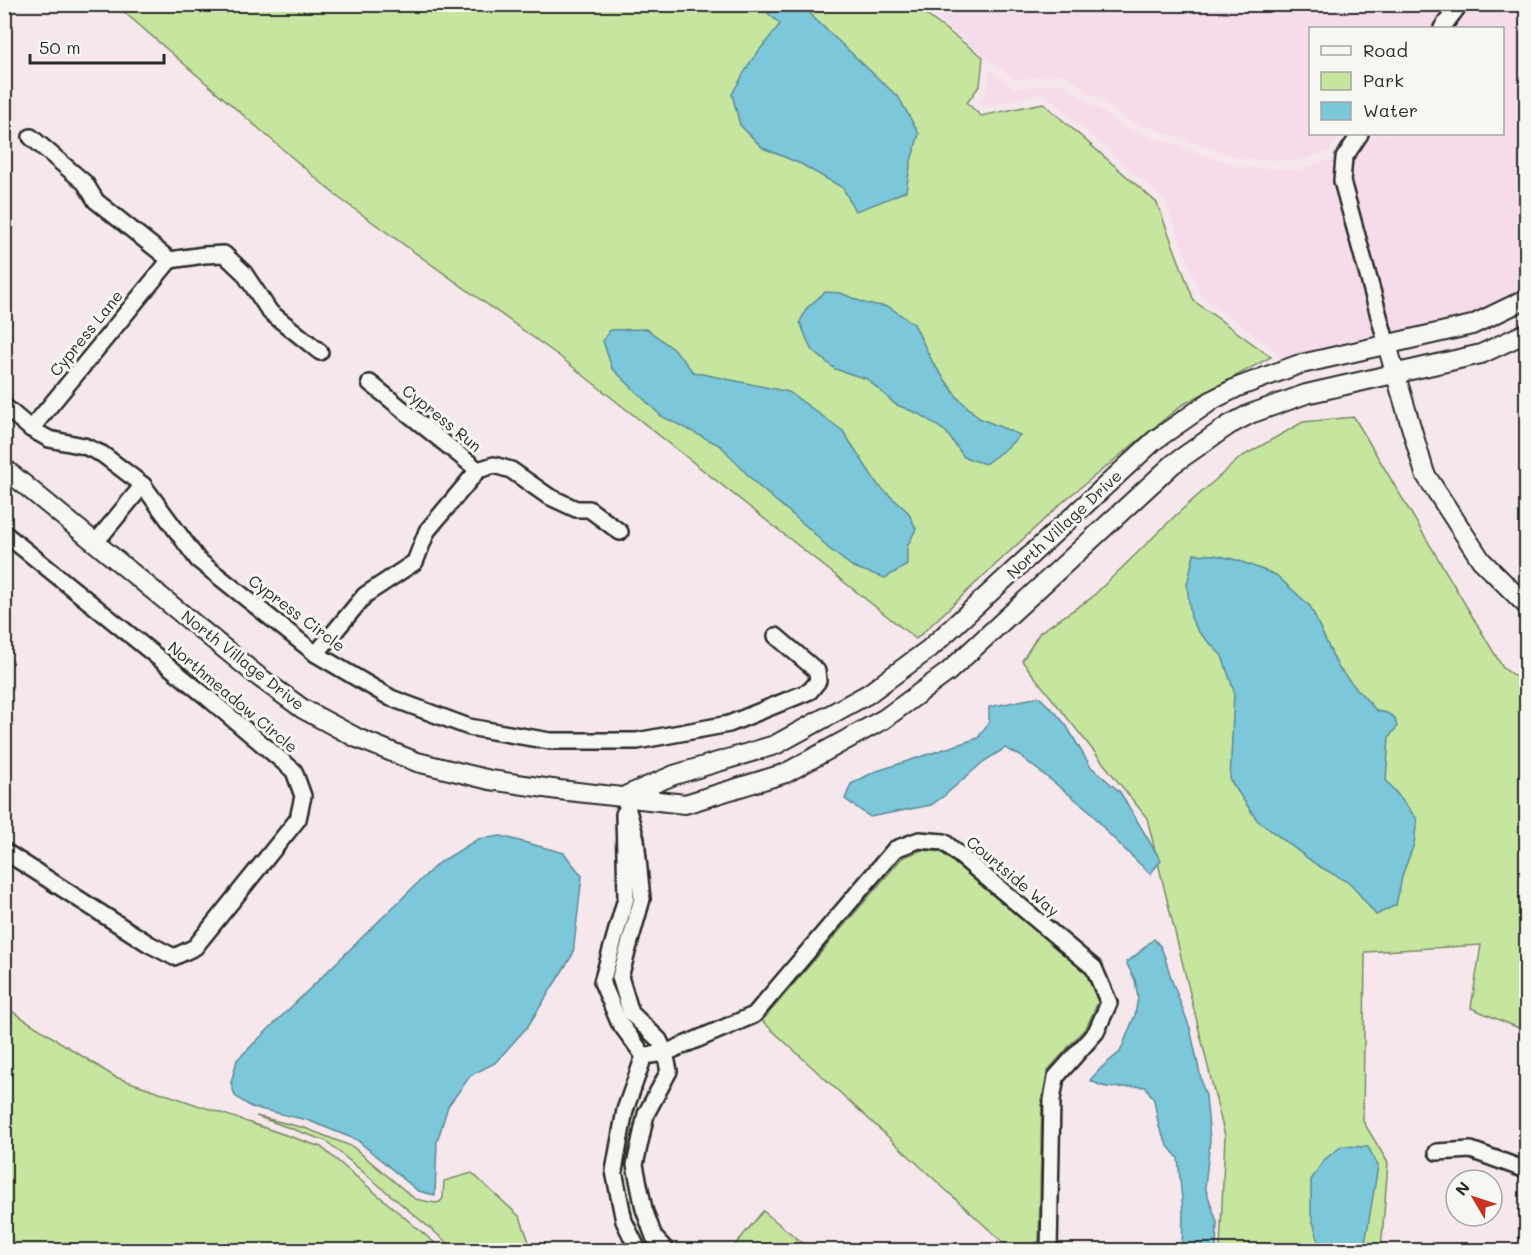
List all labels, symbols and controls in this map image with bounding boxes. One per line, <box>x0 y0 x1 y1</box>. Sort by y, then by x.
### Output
scale bar <box>30 27 164 65</box>
legend <box>1309 27 1504 135</box>
text: 50 m <box>39 35 81 59</box>
text: Road <box>1363 38 1408 62</box>
text: Park <box>1363 68 1404 92</box>
text: Water <box>1363 98 1418 122</box>
street label: Cypress Lane <box>44 285 127 380</box>
street label: Cypress Run <box>398 379 486 456</box>
street label: North Village Drive <box>1002 465 1126 583</box>
street label: Cypress Circle <box>245 569 350 656</box>
street label: North Village Drive <box>178 605 309 714</box>
street label: Northmeadow Circle <box>164 636 302 757</box>
street label: Courtside Way <box>963 831 1064 921</box>
north arrow <box>1444 1168 1504 1228</box>
text: N <box>1450 1177 1474 1200</box>

